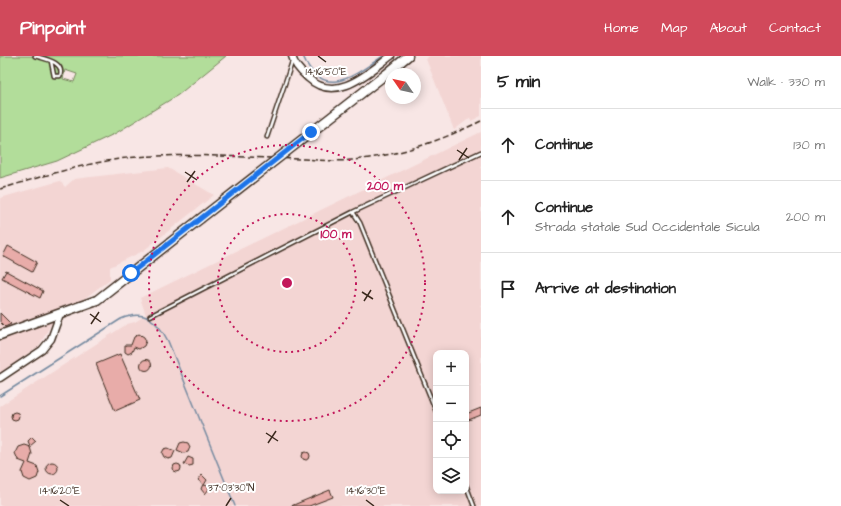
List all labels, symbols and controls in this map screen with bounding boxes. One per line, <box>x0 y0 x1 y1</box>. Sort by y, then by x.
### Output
text: Pinpoint <box>20 15 86 42</box>
text: Home <box>604 18 639 38</box>
text: Map <box>661 18 687 38</box>
text: About <box>709 18 747 38</box>
text: Contact <box>769 18 821 38</box>
text: 14°16'50"E <box>305 65 347 79</box>
north arrow <box>385 68 421 104</box>
text: 5 min <box>497 70 540 94</box>
text: Walk · 330 m <box>747 73 825 91</box>
route end <box>302 123 320 141</box>
icon: ahead <box>497 134 519 156</box>
text: Continue <box>535 134 593 155</box>
text: 130 m <box>793 136 825 154</box>
text: 200 m <box>366 178 404 195</box>
text: Continue <box>535 197 593 218</box>
icon: ahead <box>497 206 519 228</box>
text: 200 m <box>786 208 825 226</box>
text: Strada statale Sud Occidentale Sicula <box>535 218 760 236</box>
text: 100 m <box>321 226 352 243</box>
route start <box>122 264 140 282</box>
centre of rings <box>280 276 294 290</box>
icon: arrive <box>497 278 519 300</box>
text: Arrive at destination <box>535 278 676 299</box>
map controls <box>433 350 469 494</box>
button: + <box>433 350 469 386</box>
button: − <box>433 386 469 422</box>
button: locate <box>433 422 469 458</box>
button: layers <box>433 458 469 494</box>
text: 37°03'30"N <box>208 481 254 495</box>
text: 14°16'20"E <box>40 484 80 498</box>
text: 14°16'30"E <box>346 484 386 498</box>

